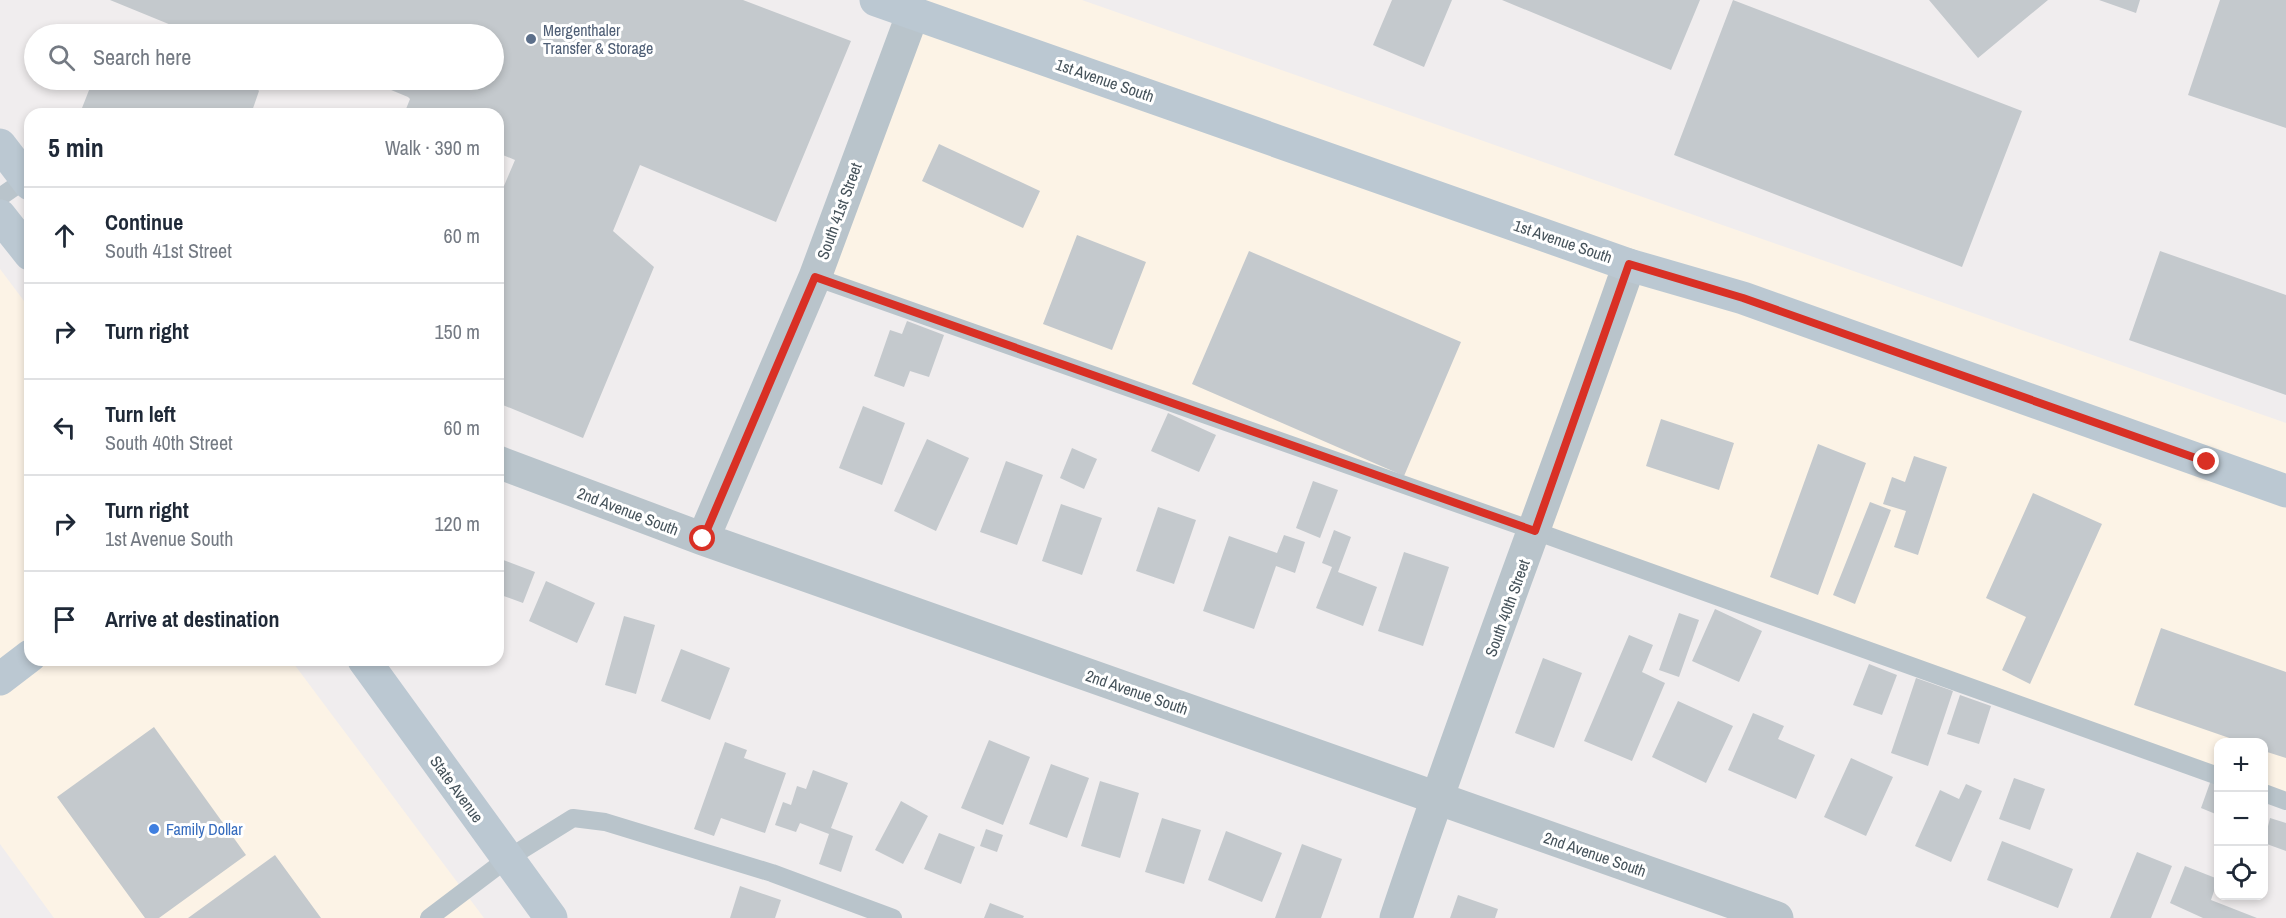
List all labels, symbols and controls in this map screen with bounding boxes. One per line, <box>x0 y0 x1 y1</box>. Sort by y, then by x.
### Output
place label: Mergenthaler Transfer & Storage <box>543 19 653 59</box>
search box <box>24 24 504 90</box>
marker: Mergenthaler Transfer & Storage <box>524 32 538 46</box>
icon: search <box>45 41 78 74</box>
text: Search here <box>93 42 191 72</box>
street label: 1st Avenue South <box>1053 53 1157 107</box>
text: 5 min <box>48 130 104 165</box>
text: Walk · 390 m <box>385 134 480 161</box>
street label: South 41st Street <box>811 159 867 262</box>
text: Continue <box>105 207 183 237</box>
street label: 1st Avenue South <box>1511 214 1615 268</box>
icon: ahead <box>48 219 81 252</box>
text: 60 m <box>444 222 480 249</box>
text: South 41st Street <box>105 237 232 264</box>
icon: right <box>48 315 81 348</box>
text: Turn right <box>105 316 189 346</box>
text: 150 m <box>434 318 480 345</box>
text: Turn left <box>105 399 176 429</box>
icon: left <box>48 411 81 444</box>
text: 60 m <box>444 414 480 441</box>
text: South 40th Street <box>105 429 233 456</box>
route end <box>2193 448 2219 474</box>
street label: 2nd Avenue South <box>574 482 682 540</box>
text: Turn right <box>105 495 189 525</box>
icon: right <box>48 507 81 540</box>
text: 120 m <box>434 510 480 537</box>
text: 1st Avenue South <box>105 525 233 552</box>
route start <box>689 525 715 551</box>
street label: South 40th Street <box>1479 556 1535 660</box>
icon: arrive <box>48 603 81 636</box>
text: Arrive at destination <box>105 604 279 634</box>
street label: 2nd Avenue South <box>1083 664 1191 720</box>
map controls <box>2214 738 2268 900</box>
button: + <box>2214 738 2268 792</box>
street label: State Avenue <box>425 751 489 827</box>
button: − <box>2214 792 2268 846</box>
place label: Family Dollar <box>166 818 243 840</box>
marker: Family Dollar <box>147 822 161 836</box>
street label: 2nd Avenue South <box>1541 826 1649 882</box>
button: locate <box>2214 846 2268 900</box>

